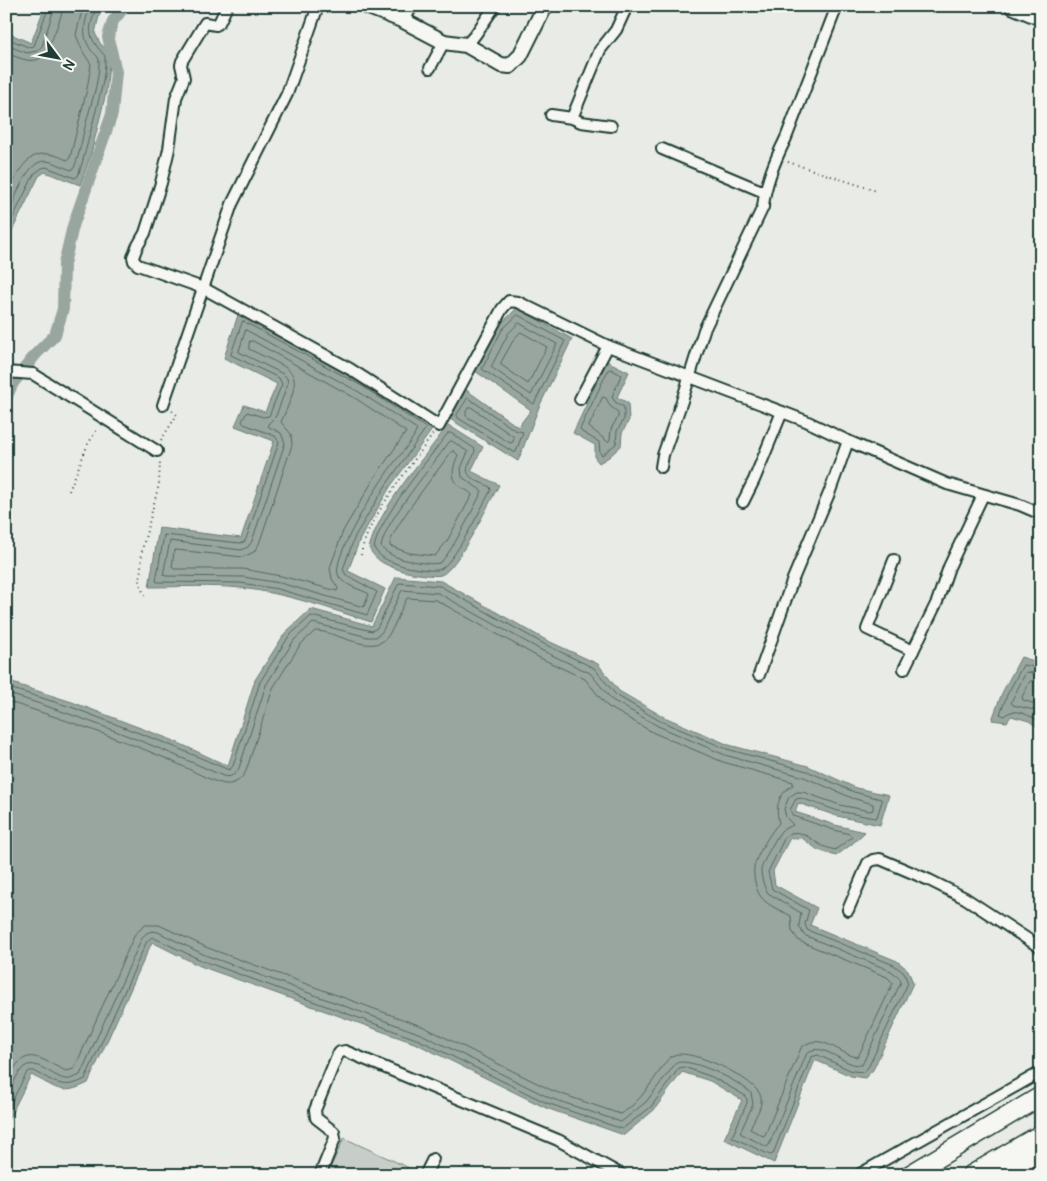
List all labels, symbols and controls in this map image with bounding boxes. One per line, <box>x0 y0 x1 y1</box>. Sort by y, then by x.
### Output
north arrow <box>32 32 82 82</box>
text: N <box>59 56 78 73</box>

